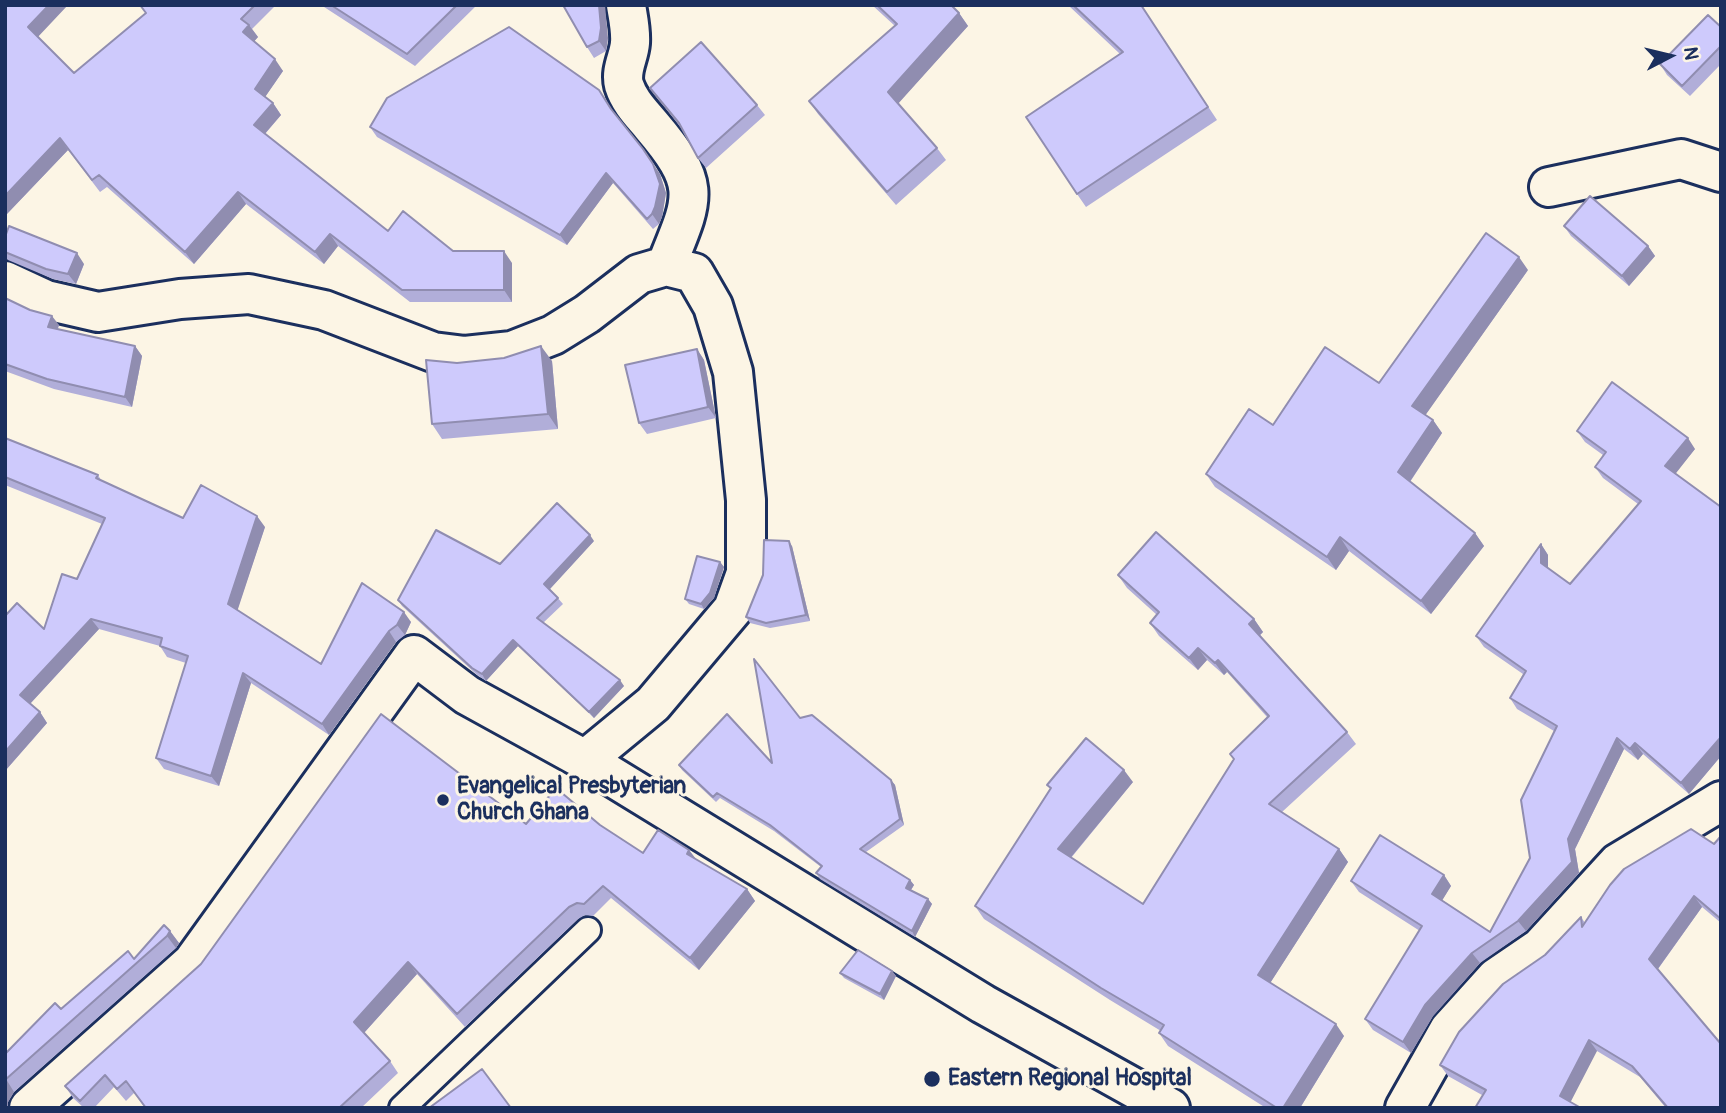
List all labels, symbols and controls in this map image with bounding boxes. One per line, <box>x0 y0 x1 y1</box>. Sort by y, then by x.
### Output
north arrow <box>1635 21 1705 91</box>
text: N <box>1678 46 1704 61</box>
place label: Evangelical Presbyterian Church Ghana <box>457 773 686 827</box>
marker: Evangelical Presbyterian Church Ghana <box>435 792 451 808</box>
place label: Eastern Regional Hospital <box>948 1065 1192 1093</box>
marker: Eastern Regional Hospital <box>922 1069 942 1089</box>

